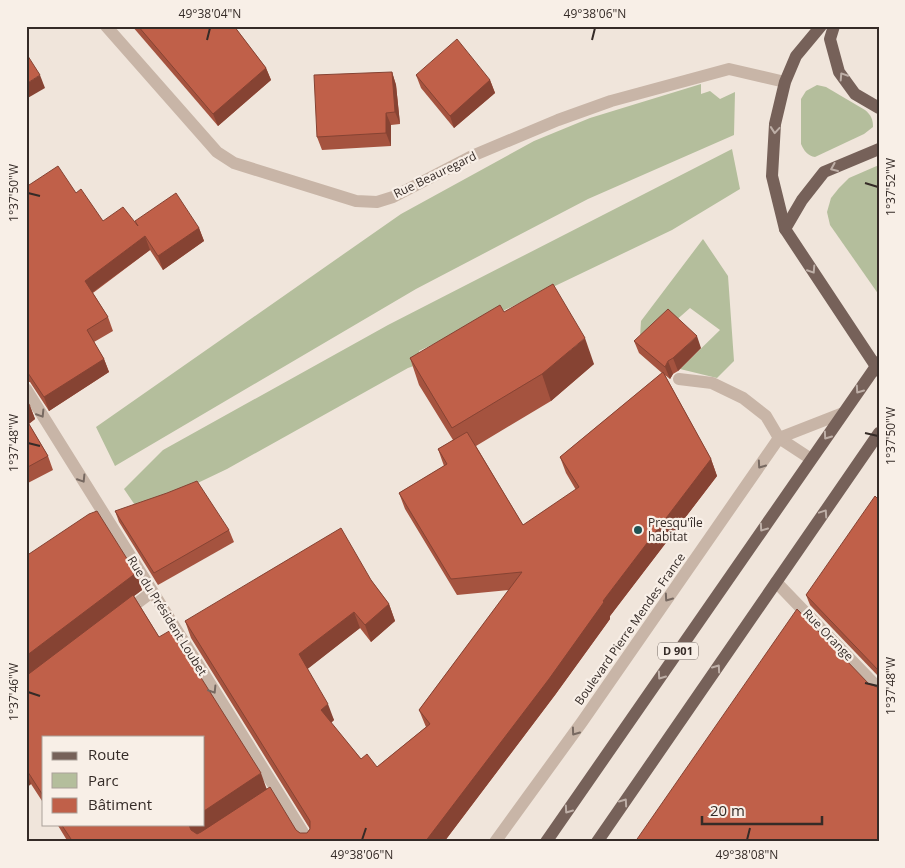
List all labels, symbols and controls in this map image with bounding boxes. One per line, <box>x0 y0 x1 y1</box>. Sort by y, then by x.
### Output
text: 49°38'04"N <box>179 5 241 22</box>
text: 49°38'06"N <box>564 5 626 22</box>
one-way arrow <box>840 73 850 82</box>
one-way arrow <box>770 126 781 134</box>
street label: Rue Beauregard <box>391 147 479 202</box>
text: 1°37'52"W <box>882 158 899 216</box>
one-way arrow <box>830 162 839 173</box>
text: 1°37'50"W <box>5 164 22 222</box>
one-way arrow <box>806 264 815 274</box>
one-way arrow <box>856 384 865 393</box>
text: 1°37'50"W <box>882 407 899 465</box>
one-way arrow <box>35 408 45 417</box>
text: 1°37'48"W <box>5 414 22 472</box>
one-way arrow <box>824 430 833 440</box>
one-way arrow <box>758 459 767 469</box>
one-way arrow <box>76 474 86 483</box>
one-way arrow <box>818 509 827 518</box>
place label: Presqu'île habitat <box>648 514 703 545</box>
one-way arrow <box>760 522 769 532</box>
marker: Presqu'île habitat <box>632 524 644 536</box>
street label: Boulevard Pierre Mendes France <box>570 549 689 708</box>
street label: Rue du Président Loubet <box>124 553 211 679</box>
one-way arrow <box>665 593 674 602</box>
street label: Rue Orange <box>799 605 858 665</box>
road number: D 901 <box>658 642 698 659</box>
text: 1°37'48"W <box>882 657 899 715</box>
text: 1°37'46"W <box>5 663 22 721</box>
one-way arrow <box>711 664 720 674</box>
one-way arrow <box>658 670 667 680</box>
one-way arrow <box>207 684 216 693</box>
one-way arrow <box>573 726 581 735</box>
legend <box>42 736 205 826</box>
text: Route <box>88 744 129 764</box>
text: Parc <box>88 770 119 790</box>
scale bar <box>702 793 822 825</box>
text: Bâtiment <box>88 794 152 814</box>
one-way arrow <box>618 798 627 807</box>
text: 20 m <box>710 800 745 820</box>
one-way arrow <box>565 804 574 814</box>
text: 49°38'06"N <box>331 846 393 863</box>
text: 49°38'08"N <box>716 846 778 863</box>

